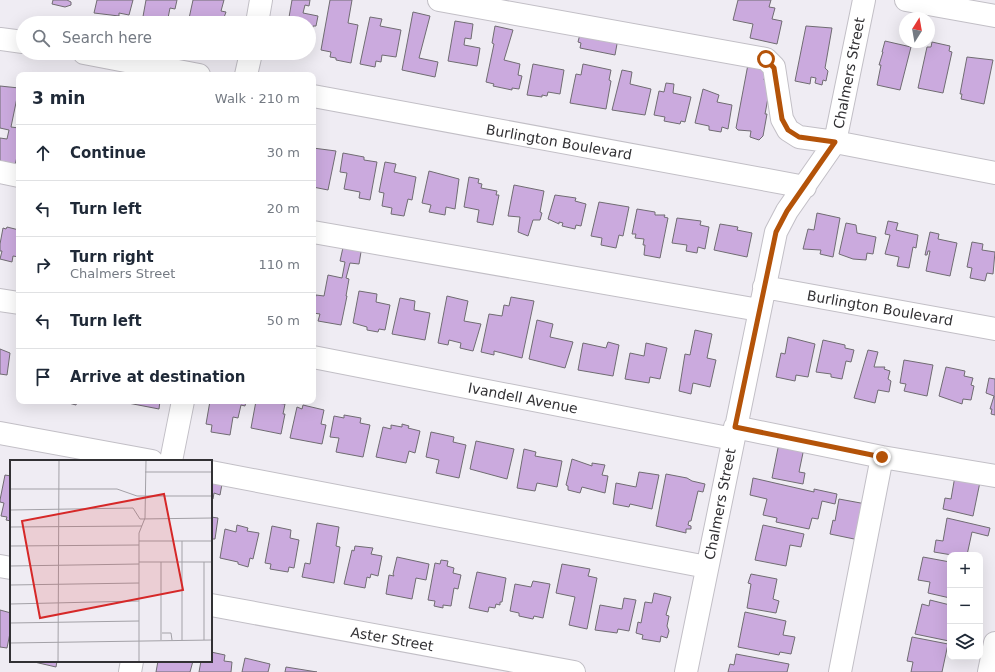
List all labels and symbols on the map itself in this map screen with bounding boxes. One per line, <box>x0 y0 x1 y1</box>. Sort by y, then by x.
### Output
north arrow <box>899 12 935 48</box>
street label: Chalmers Street <box>830 15 868 130</box>
route start <box>757 50 775 68</box>
street label: Burlington Boulevard <box>485 121 633 163</box>
street label: Burlington Boulevard <box>806 287 954 329</box>
street label: Ivandell Avenue <box>467 379 579 417</box>
street label: Chalmers Street <box>701 446 739 561</box>
route end <box>873 448 891 466</box>
inset map <box>10 460 212 662</box>
street label: Aster Street <box>349 624 435 654</box>

